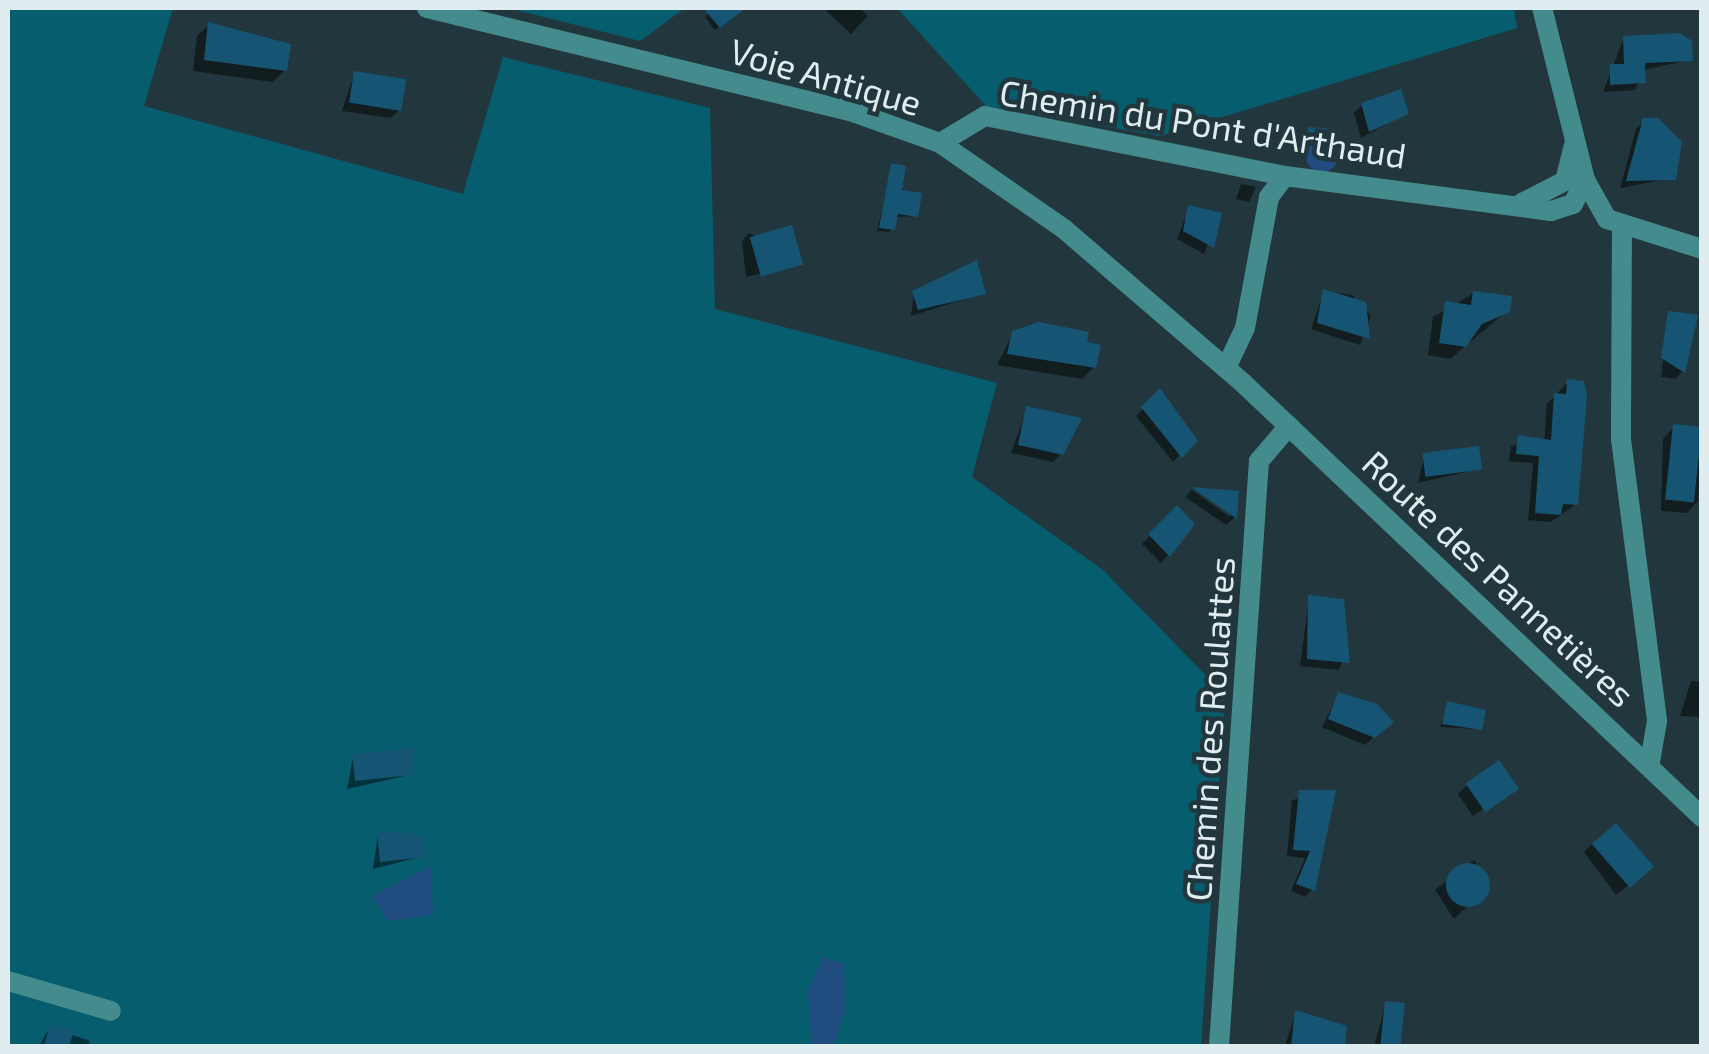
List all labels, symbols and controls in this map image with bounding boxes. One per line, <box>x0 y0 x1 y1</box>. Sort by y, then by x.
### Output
street label: Voie Antique <box>725 29 927 123</box>
street label: Chemin du Pont d'Arthaud <box>997 70 1409 176</box>
street label: Route des Pannetières <box>1355 441 1643 715</box>
street label: Chemin des Roulattes <box>1176 555 1242 903</box>

